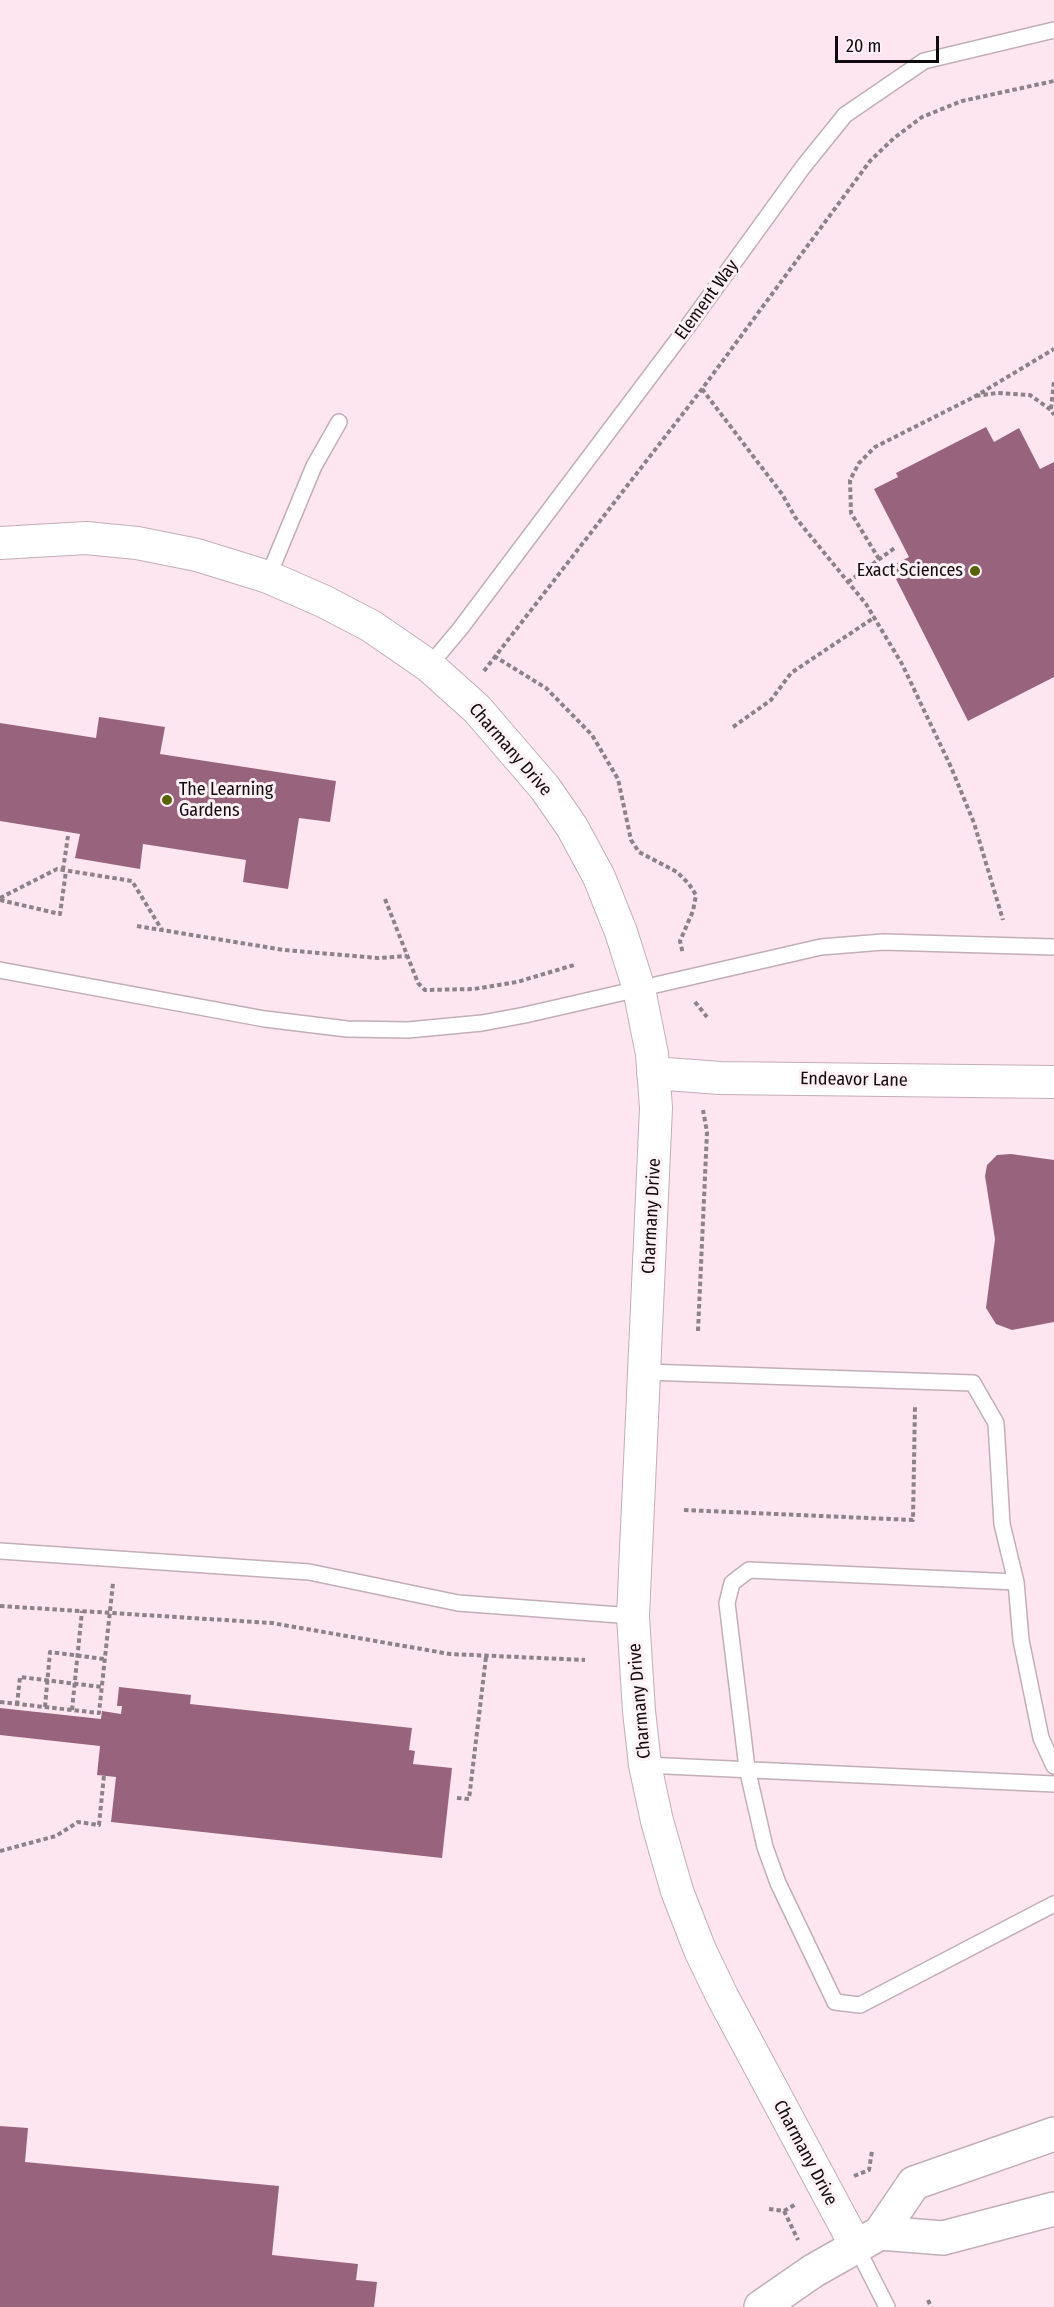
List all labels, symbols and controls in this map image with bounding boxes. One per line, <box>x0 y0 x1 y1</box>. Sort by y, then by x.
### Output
scale bar <box>838 24 942 62</box>
text: 20 m <box>846 35 881 57</box>
street label: Element Way <box>671 256 743 344</box>
place label: Exact Sciences <box>857 560 963 582</box>
marker: Exact Sciences <box>968 564 982 578</box>
street label: Charmany Drive <box>464 699 556 801</box>
place label: The Learning Gardens <box>179 779 273 822</box>
marker: The Learning Gardens <box>160 793 174 807</box>
street label: Endeavor Lane <box>800 1068 908 1092</box>
street label: Charmany Drive <box>638 1158 666 1274</box>
street label: Charmany Drive <box>624 1642 656 1760</box>
street label: Charmany Drive <box>768 2097 842 2209</box>

